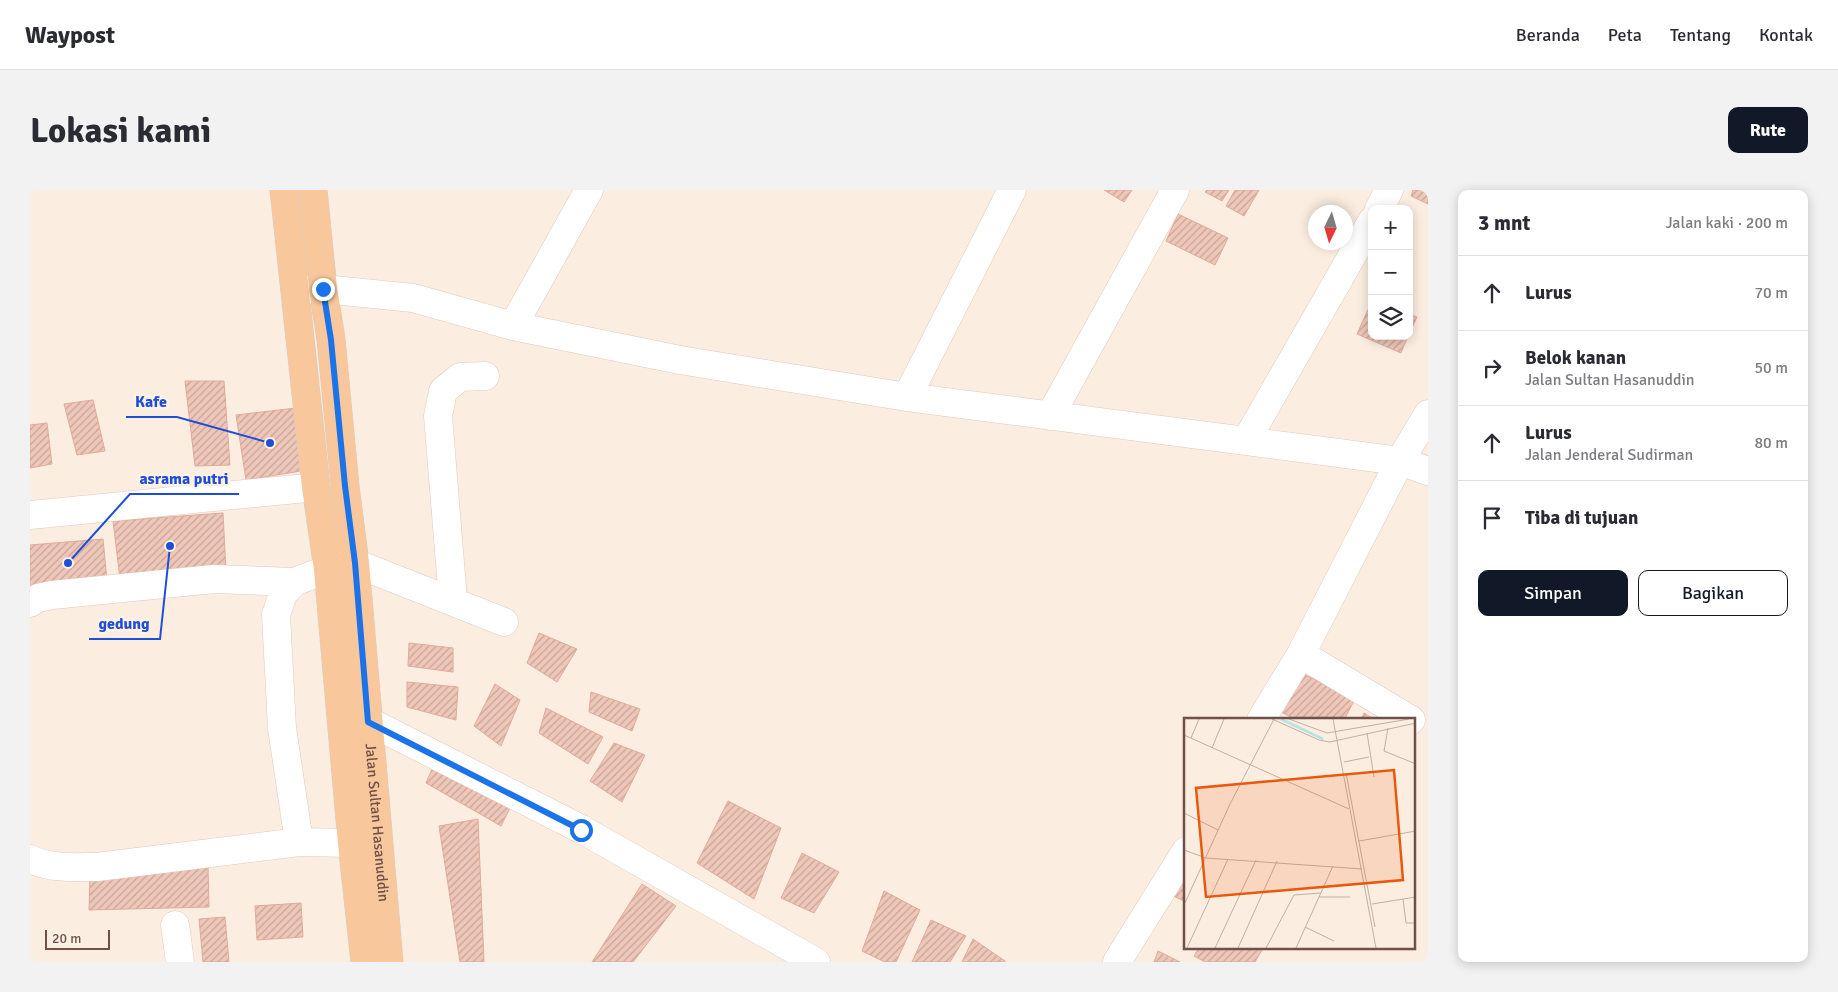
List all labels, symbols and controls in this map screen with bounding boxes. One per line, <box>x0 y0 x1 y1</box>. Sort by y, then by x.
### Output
text: Waypost <box>25 20 115 50</box>
text: Beranda <box>1516 24 1580 46</box>
text: Peta <box>1608 24 1642 46</box>
text: Tentang <box>1670 24 1731 46</box>
text: Kontak <box>1759 24 1813 46</box>
button: Rute <box>1728 107 1808 153</box>
text: Lokasi kami <box>30 109 211 152</box>
north arrow <box>1308 205 1353 250</box>
map controls <box>1368 205 1413 340</box>
button: + <box>1368 205 1413 250</box>
text: 3 mnt <box>1478 210 1530 236</box>
text: Jalan kaki · 200 m <box>1666 213 1788 233</box>
button: − <box>1368 250 1413 295</box>
route end <box>312 278 335 301</box>
icon: ahead <box>1478 279 1506 307</box>
text: Lurus <box>1525 281 1572 305</box>
text: 70 m <box>1754 283 1788 303</box>
button: layers <box>1368 295 1413 340</box>
text: Belok kanan <box>1525 346 1626 370</box>
icon: right <box>1478 354 1506 382</box>
text: 50 m <box>1754 358 1788 378</box>
text: Jalan Sultan Hasanuddin <box>1525 370 1694 390</box>
callout: Kafe <box>126 386 177 417</box>
text: Kafe <box>135 392 167 412</box>
text: Lurus <box>1525 421 1572 445</box>
icon: ahead <box>1478 429 1506 457</box>
text: 80 m <box>1754 433 1788 453</box>
text: Jalan Jenderal Sudirman <box>1525 445 1693 465</box>
callout: asrama putri <box>130 463 239 494</box>
text: asrama putri <box>139 469 229 489</box>
icon: arrive <box>1478 504 1506 532</box>
text: Tiba di tujuan <box>1525 506 1638 530</box>
button: Simpan <box>1478 570 1628 616</box>
button: Bagikan <box>1638 570 1788 616</box>
callout: gedung <box>89 608 160 639</box>
text: gedung <box>98 614 150 634</box>
inset map <box>1184 718 1416 950</box>
street label: Jalan Sultan Hasanuddin <box>361 743 393 903</box>
route start <box>570 819 593 842</box>
scale bar <box>45 927 110 950</box>
text: 20 m <box>52 930 81 947</box>

